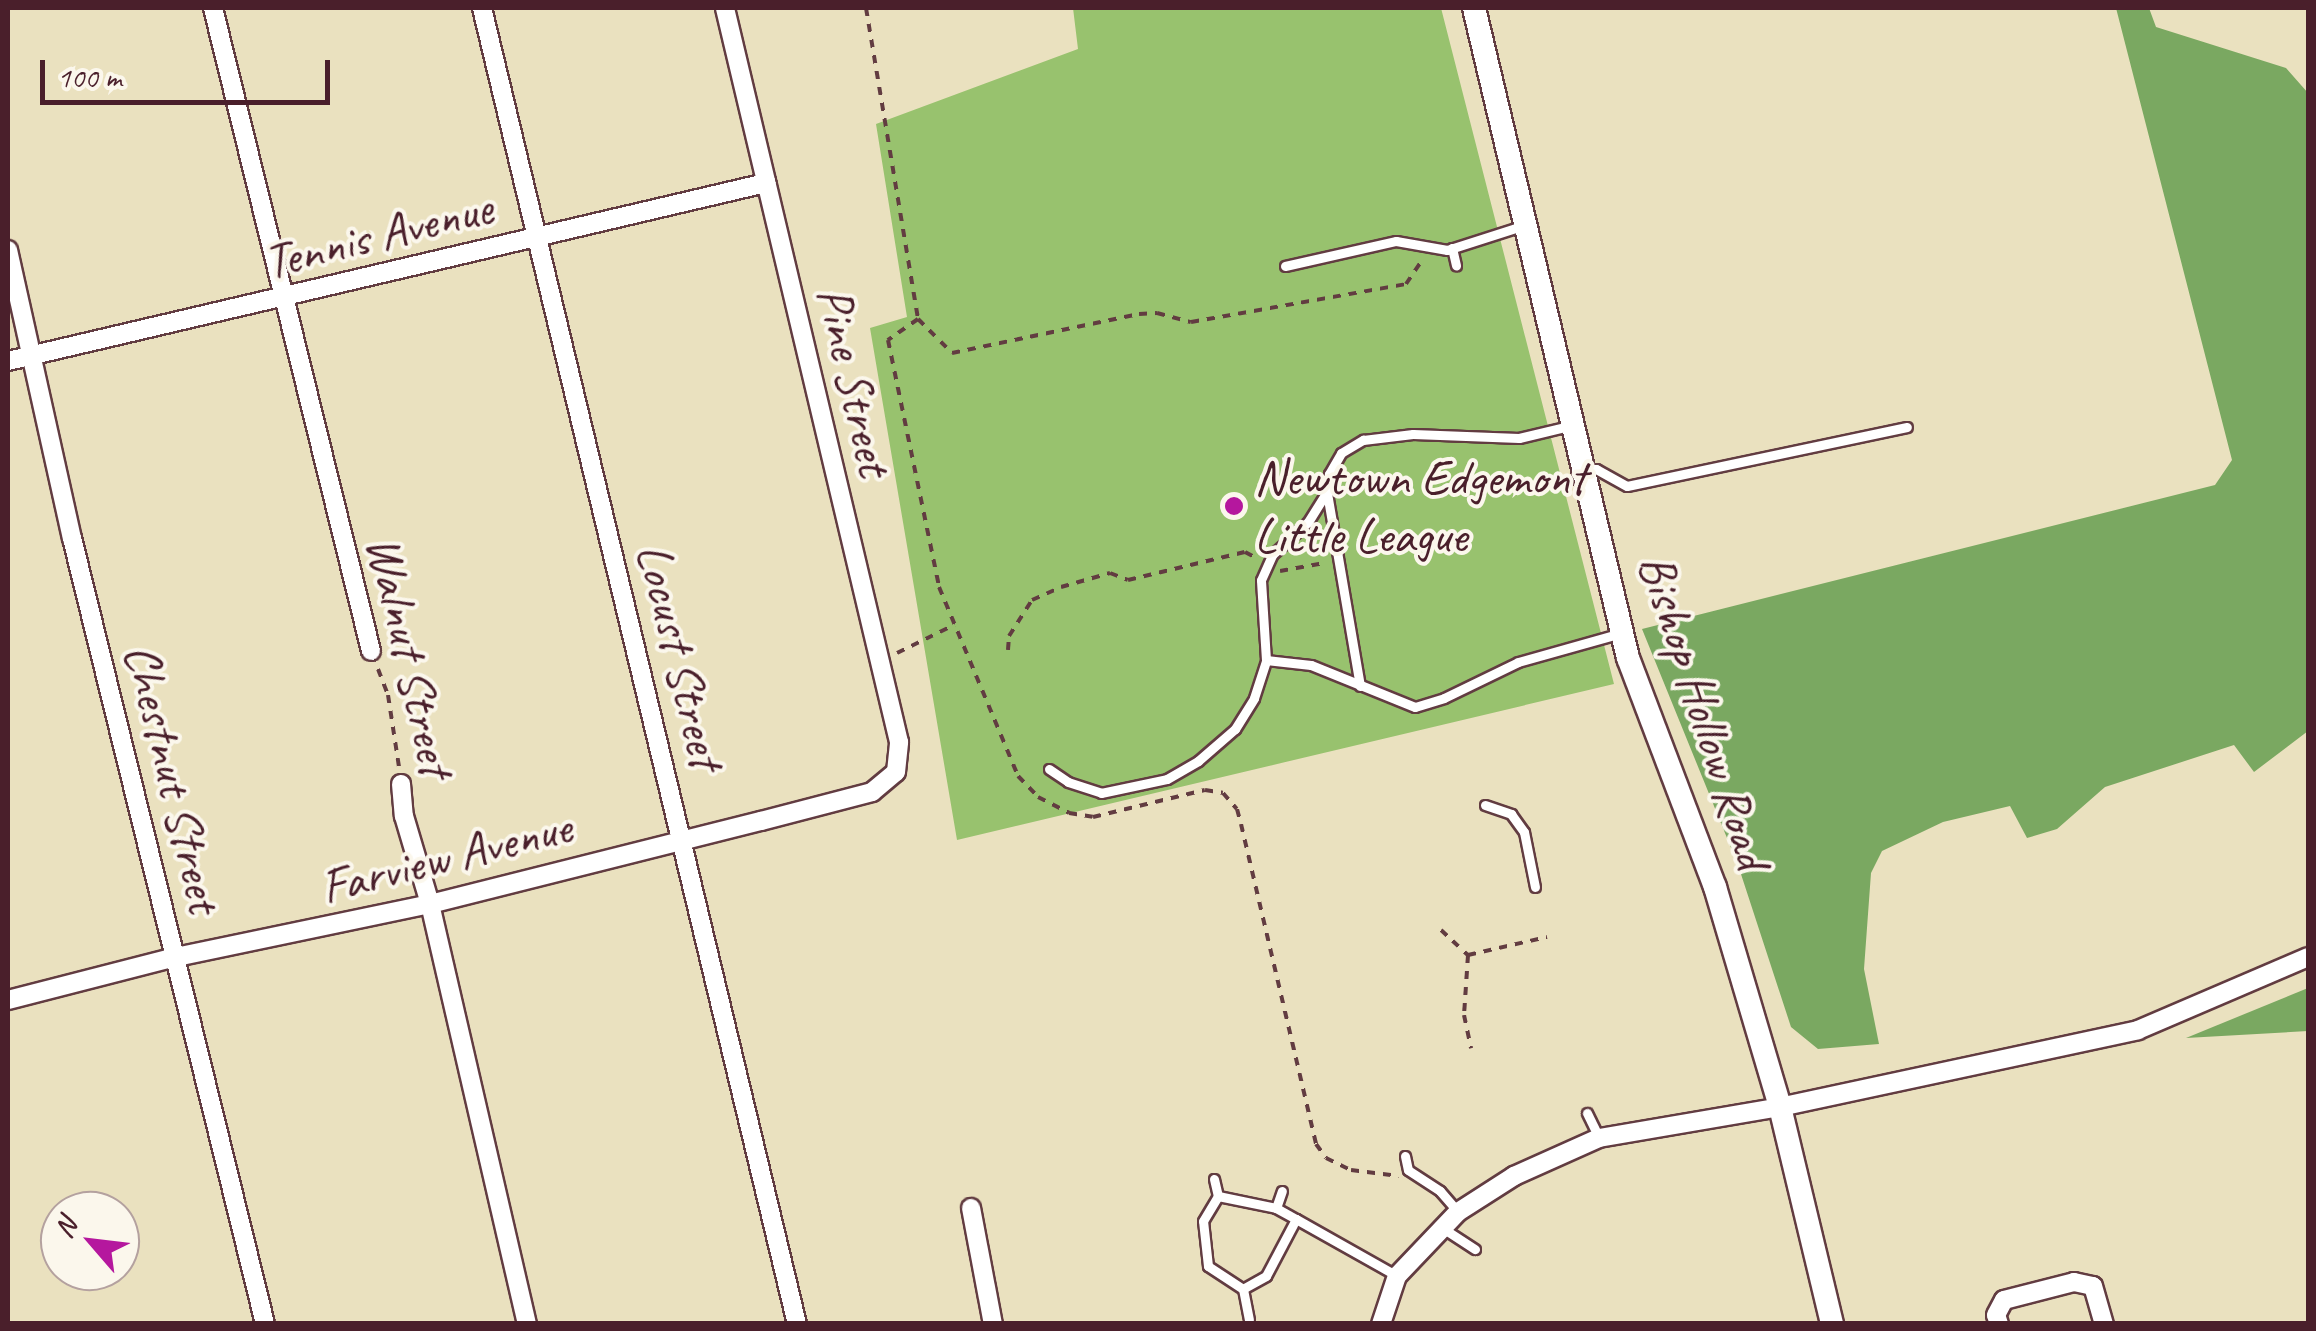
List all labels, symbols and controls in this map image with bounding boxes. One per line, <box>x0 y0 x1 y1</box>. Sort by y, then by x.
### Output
scale bar <box>45 40 335 102</box>
text: 100 m <box>57 58 122 96</box>
street label: Tennis Avenue <box>258 178 498 292</box>
street label: Pine Street <box>803 280 905 482</box>
place label: Newtown Edgemont Little League <box>1254 447 1586 564</box>
marker: Newtown Edgemont Little League <box>1223 495 1245 517</box>
street label: Walnut Street <box>353 530 467 782</box>
street label: Locust Street <box>623 537 737 775</box>
street label: Bishop Hollow Road <box>1625 547 1783 875</box>
street label: Chestnut Street <box>111 637 235 919</box>
street label: Farview Avenue <box>315 797 577 917</box>
north arrow <box>40 1191 140 1291</box>
text: N <box>45 1212 84 1243</box>

